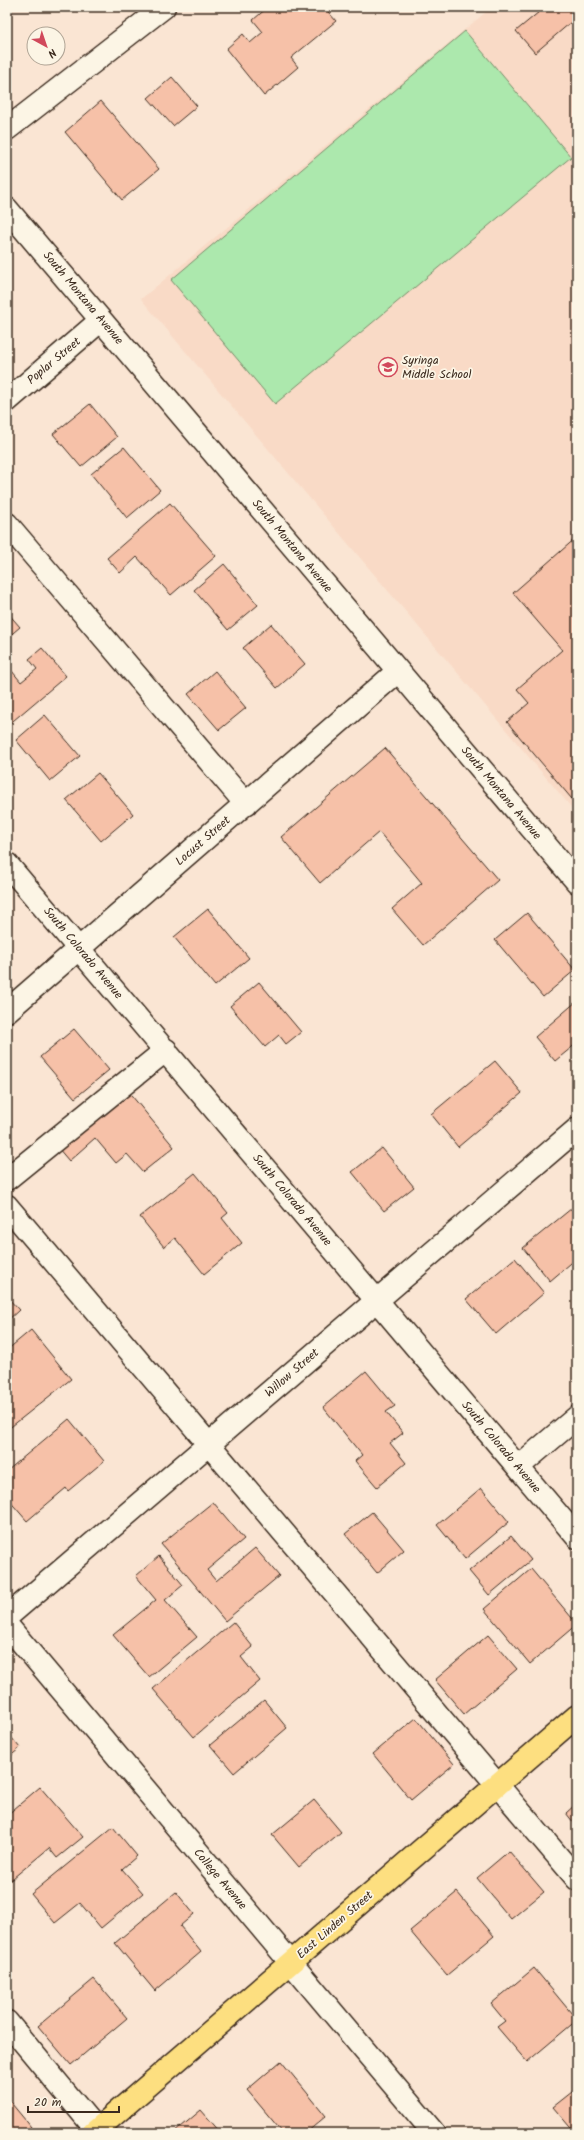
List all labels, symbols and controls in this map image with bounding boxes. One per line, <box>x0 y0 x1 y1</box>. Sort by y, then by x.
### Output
north arrow <box>26 26 66 66</box>
text: N <box>43 44 60 62</box>
street label: South Montana Avenue <box>38 247 128 349</box>
street label: Poplar Street <box>23 332 85 389</box>
place label: Syringa Middle School <box>402 351 471 384</box>
school or university icon: Syringa Middle School <box>377 356 399 378</box>
street label: South Montana Avenue <box>247 495 337 597</box>
street label: South Montana Avenue <box>456 742 546 844</box>
street label: Locust Street <box>171 811 235 871</box>
street label: South Colorado Avenue <box>39 903 128 1004</box>
street label: South Colorado Avenue <box>248 1150 337 1251</box>
street label: Willow Street <box>261 1344 324 1402</box>
street label: South Colorado Avenue <box>457 1397 546 1498</box>
street label: College Avenue <box>189 1844 252 1914</box>
street label: East Linden Street <box>293 1886 378 1964</box>
scale bar <box>28 2088 119 2114</box>
text: 20 m <box>34 2093 62 2112</box>

